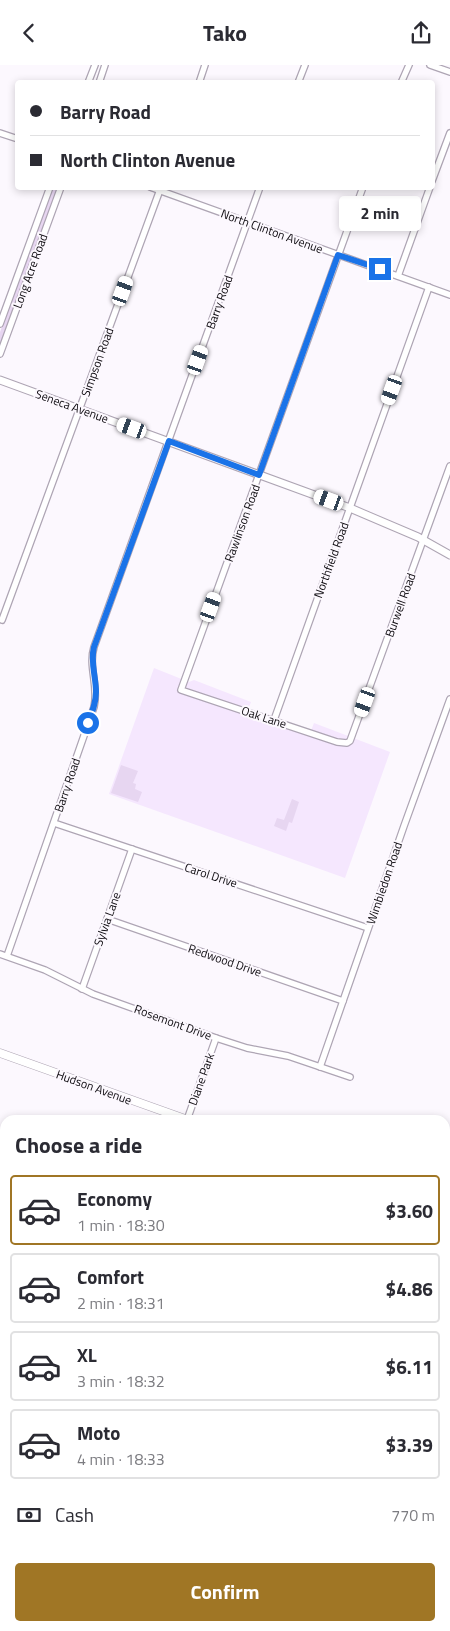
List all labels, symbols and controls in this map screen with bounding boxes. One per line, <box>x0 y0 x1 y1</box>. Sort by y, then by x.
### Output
text: Tako <box>203 16 247 50</box>
icon: back <box>15 19 43 47</box>
icon: share <box>407 19 435 47</box>
text: Barry Road <box>60 97 151 126</box>
text: North Clinton Avenue <box>60 145 235 174</box>
callout: 2 min <box>339 197 421 231</box>
text: 2 min <box>361 201 399 225</box>
street label: North Clinton Avenue <box>218 204 326 258</box>
street label: Long Acre Road <box>8 231 52 311</box>
route end <box>369 258 391 280</box>
street label: Barry Road <box>200 272 238 332</box>
car <box>110 274 135 308</box>
street label: Simpson Road <box>76 325 118 399</box>
car <box>185 343 210 377</box>
car <box>379 373 404 407</box>
street label: Seneca Avenue <box>33 384 111 428</box>
car <box>115 416 148 440</box>
street label: Rawlinson Road <box>219 482 265 564</box>
car <box>312 488 345 512</box>
street label: Northfield Road <box>308 519 354 601</box>
street label: Burwell Road <box>380 570 420 640</box>
car <box>198 590 223 624</box>
car <box>352 685 377 719</box>
street label: Oak Lane <box>239 701 289 733</box>
route start <box>77 712 99 734</box>
street label: Barry Road <box>49 755 85 815</box>
street label: Wimbledon Road <box>361 839 407 927</box>
street label: Carol Drive <box>182 858 240 892</box>
street label: Sylvia Lane <box>88 889 126 949</box>
street label: Redwood Drive <box>186 939 264 981</box>
street label: Rosemont Drive <box>132 999 214 1045</box>
street label: Diane Park <box>183 1050 219 1108</box>
street label: Hudson Avenue <box>53 1065 135 1109</box>
text: Choose a ride <box>15 1128 142 1162</box>
text: Economy <box>77 1184 152 1213</box>
icon: car <box>17 1188 62 1233</box>
text: $3.60 <box>386 1196 433 1225</box>
text: 1 min · 18:30 <box>77 1213 165 1237</box>
text: Comfort <box>77 1262 144 1291</box>
icon: car <box>17 1266 62 1311</box>
text: $4.86 <box>386 1274 433 1303</box>
text: 2 min · 18:31 <box>77 1291 165 1315</box>
text: XL <box>77 1340 97 1369</box>
icon: car <box>17 1344 62 1389</box>
text: $6.11 <box>386 1352 433 1381</box>
text: 3 min · 18:32 <box>77 1369 165 1393</box>
text: Moto <box>77 1418 120 1447</box>
icon: car <box>17 1422 62 1467</box>
text: $3.39 <box>386 1430 433 1459</box>
text: 4 min · 18:33 <box>77 1447 165 1471</box>
text: Cash <box>55 1500 94 1529</box>
icon: cash <box>15 1501 43 1529</box>
text: 770 m <box>391 1503 435 1527</box>
button: Confirm <box>15 1563 435 1621</box>

